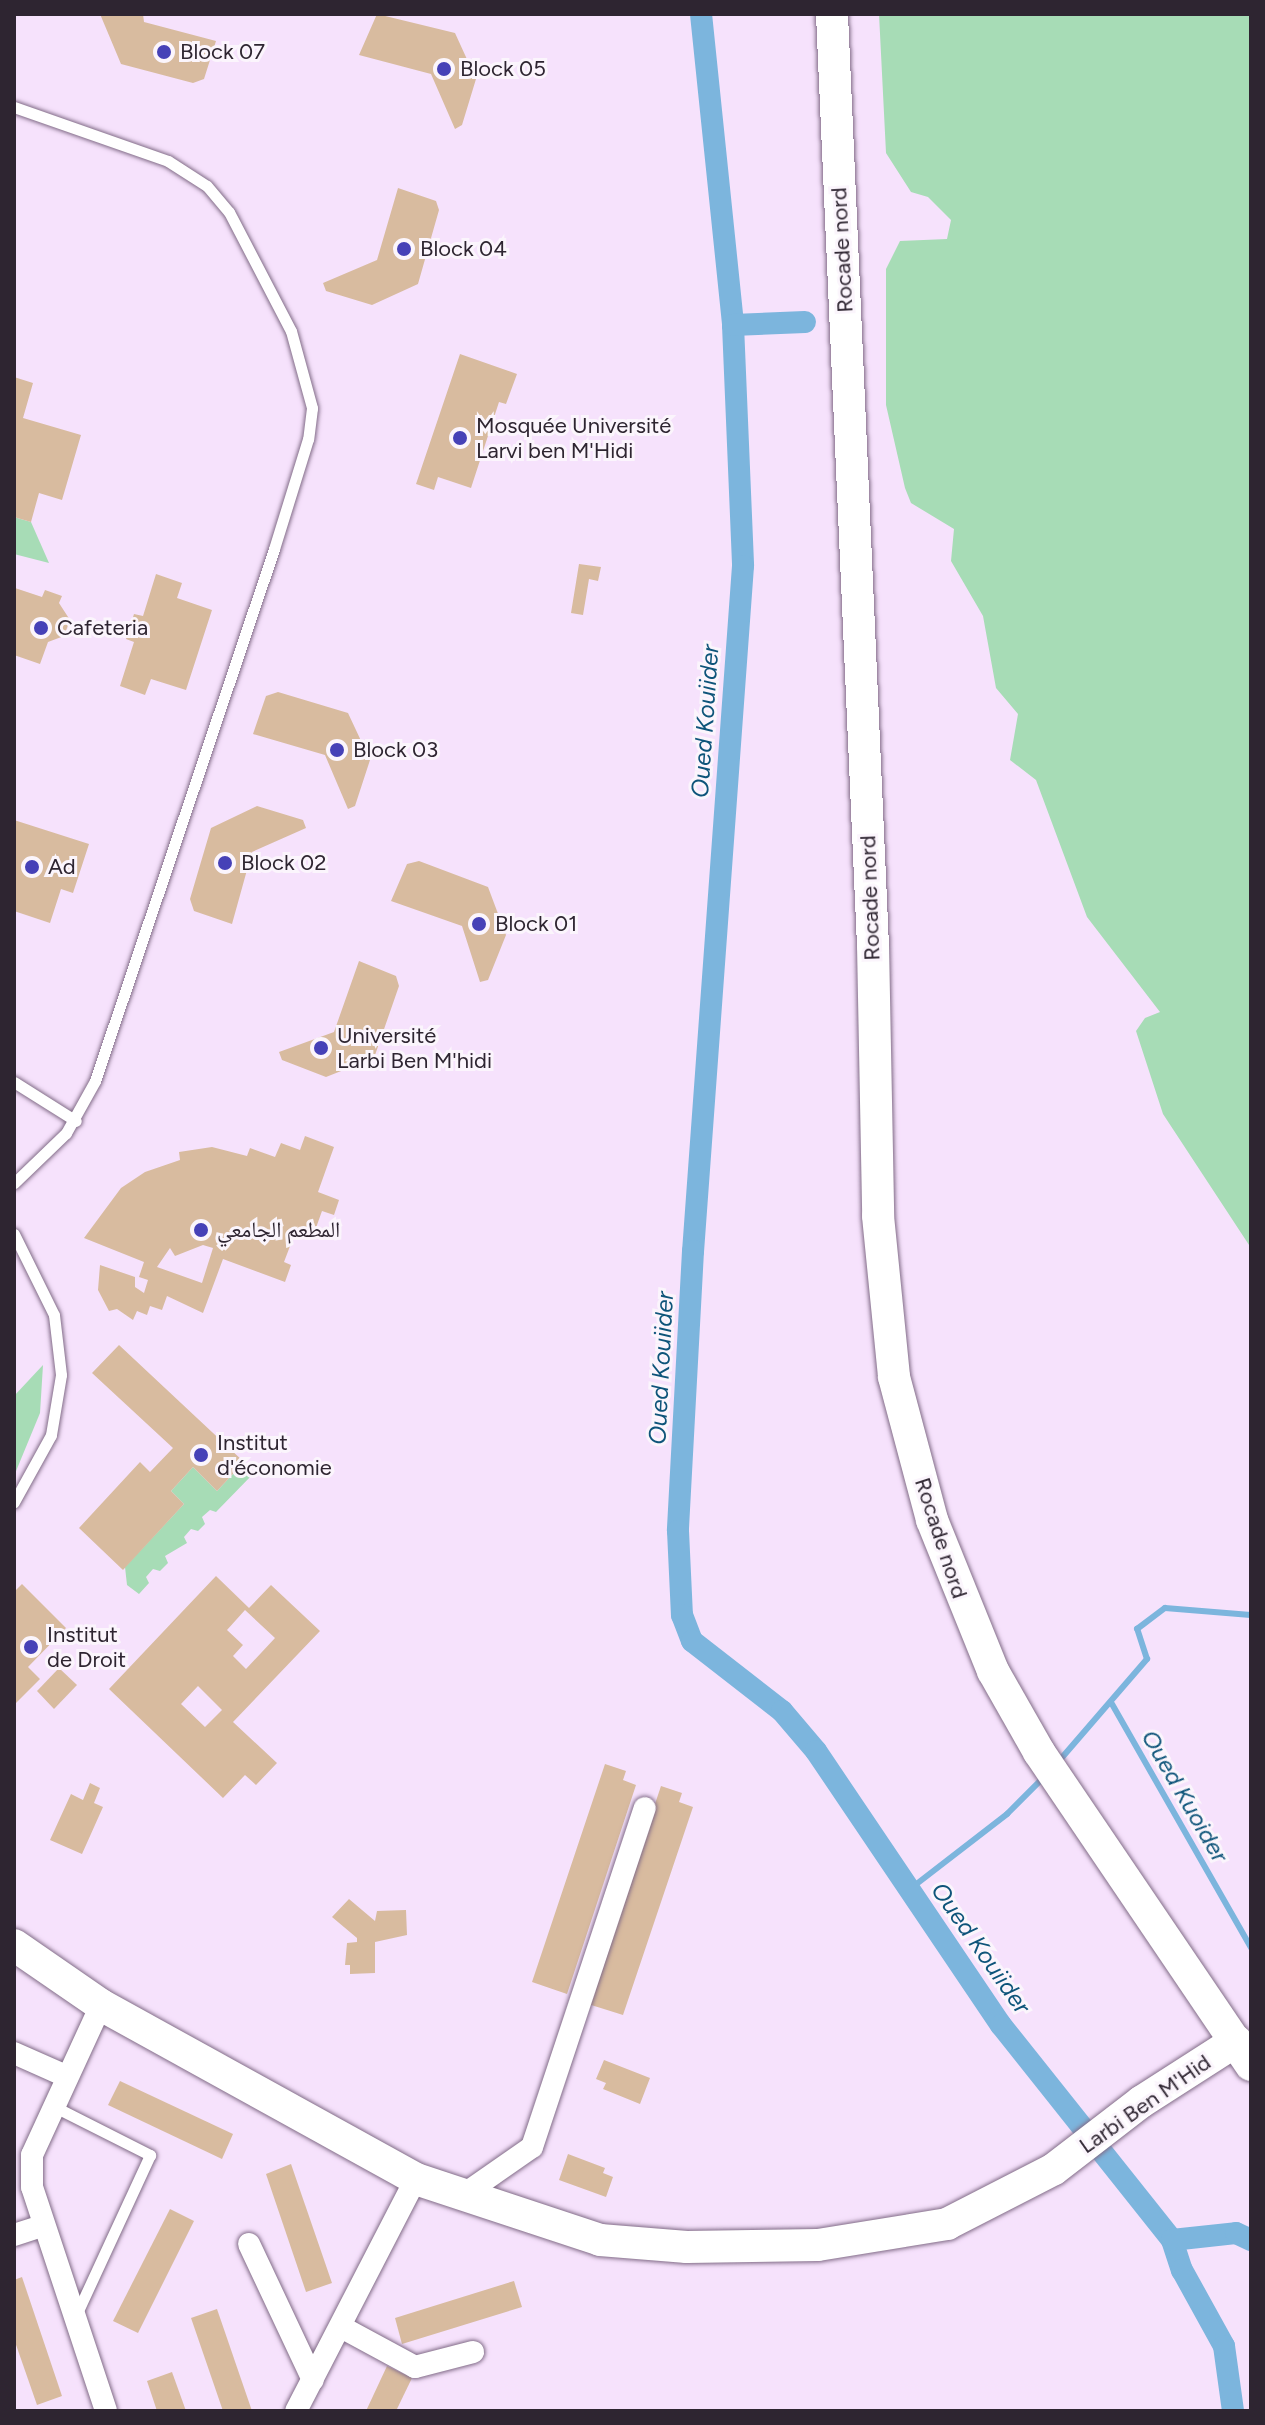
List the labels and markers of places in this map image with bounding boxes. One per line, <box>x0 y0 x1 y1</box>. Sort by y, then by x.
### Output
place label: Block 07 <box>180 39 265 65</box>
marker: Block 07 <box>155 43 173 61</box>
place label: Block 05 <box>460 56 546 82</box>
marker: Block 05 <box>435 60 453 78</box>
place label: Block 04 <box>420 236 507 262</box>
marker: Block 04 <box>395 240 413 258</box>
place label: Mosquée Université Larvi ben M'Hidi <box>476 412 671 464</box>
marker: Mosquée Université Larvi ben M'Hidi <box>451 429 469 447</box>
place label: Cafeteria <box>57 615 148 641</box>
marker: Cafeteria <box>32 619 50 637</box>
place label: Block 03 <box>353 737 438 763</box>
marker: Block 03 <box>328 741 346 759</box>
place label: Block 02 <box>241 850 326 876</box>
place label: Ad <box>48 854 76 880</box>
marker: Block 02 <box>216 854 234 872</box>
marker: Ad <box>23 858 41 876</box>
place label: Block 01 <box>495 911 577 937</box>
marker: Block 01 <box>470 915 488 933</box>
place label: Université Larbi Ben M'hidi <box>337 1022 492 1074</box>
marker: Université Larbi Ben M'hidi <box>312 1039 330 1057</box>
place label: المطعم الجامعي <box>217 1217 340 1243</box>
marker: المطعم الجامعي <box>192 1221 210 1239</box>
place label: Institut d'économie <box>217 1429 332 1480</box>
marker: Institut d'économie <box>192 1446 210 1464</box>
place label: Institut de Droit <box>47 1621 126 1672</box>
marker: Institut de Droit <box>22 1638 40 1656</box>

